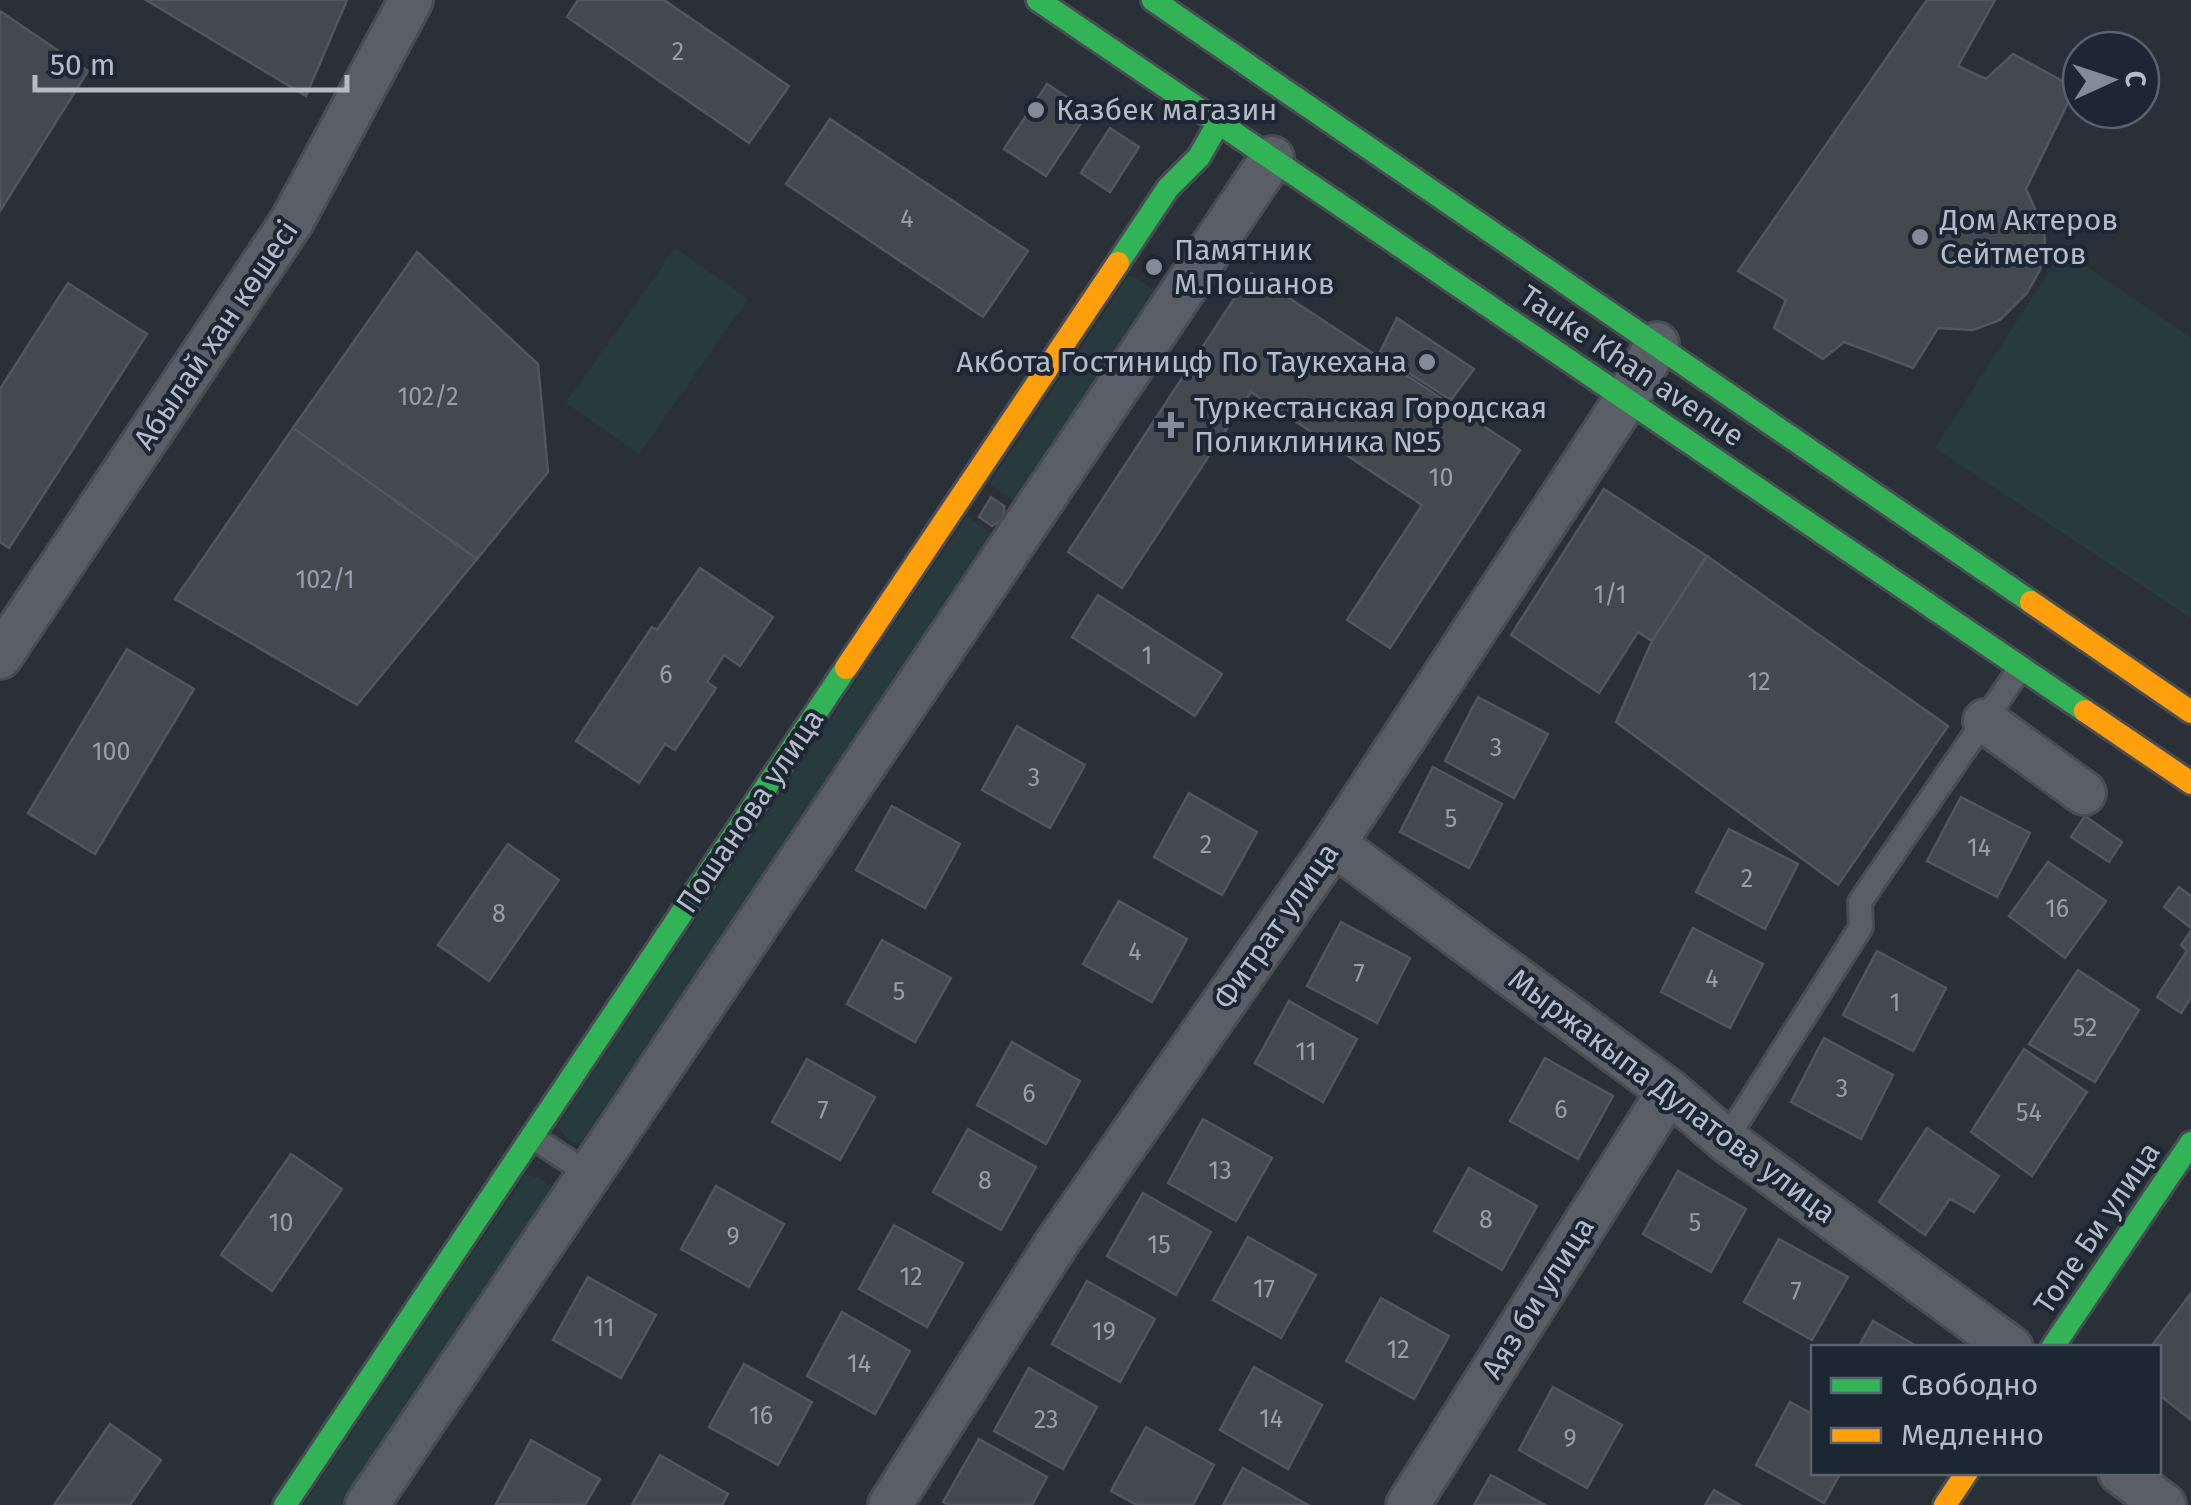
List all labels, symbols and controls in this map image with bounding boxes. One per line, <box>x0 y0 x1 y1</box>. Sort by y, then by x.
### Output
scale bar <box>35 30 348 92</box>
north arrow <box>2061 30 2161 130</box>
house number: 2 <box>672 37 684 67</box>
text: 50 m <box>50 47 115 83</box>
text: С <box>2119 70 2152 88</box>
place label: Казбек магазин <box>1056 92 1277 128</box>
marker: Казбек магазин <box>1025 99 1047 121</box>
place label: Дом Актеров Сейтметов <box>1939 202 2118 272</box>
house number: 4 <box>900 204 914 234</box>
street label: Абылай хан көшесі <box>126 214 306 456</box>
marker: Дом Актеров Сейтметов <box>1909 226 1931 248</box>
place label: Памятник М.Пошанов <box>1174 232 1335 302</box>
marker: Памятник М.Пошанов <box>1143 256 1165 278</box>
street label: Tauke Khan avenue <box>1513 278 1751 454</box>
place label: Акбота Гостиницф По Таукехана <box>956 344 1407 380</box>
marker: Акбота Гостиницф По Таукехана <box>1416 351 1438 373</box>
house number: 102/2 <box>397 382 459 412</box>
place label: Туркестанская Городская Поликлиника №5 <box>1194 390 1547 460</box>
marker: Туркестанская Городская Поликлиника №5 <box>1158 412 1184 438</box>
house number: 10 <box>1429 463 1453 493</box>
house number: 102/1 <box>295 565 355 595</box>
house number: 1/1 <box>1593 580 1627 610</box>
house number: 1 <box>1142 641 1152 671</box>
house number: 6 <box>659 660 673 690</box>
house number: 12 <box>1747 667 1771 697</box>
street label: Пошанова улица <box>669 702 831 920</box>
house number: 3 <box>1490 733 1502 763</box>
house number: 100 <box>92 737 130 767</box>
house number: 3 <box>1028 763 1040 793</box>
house number: 5 <box>1445 804 1457 834</box>
house number: 2 <box>1200 830 1212 860</box>
house number: 14 <box>1967 833 1991 863</box>
street label: Фитрат улица <box>1205 836 1347 1016</box>
house number: 2 <box>1741 864 1753 894</box>
house number: 16 <box>2045 894 2069 924</box>
house number: 8 <box>492 899 506 929</box>
house number: 4 <box>1128 937 1142 967</box>
house number: 7 <box>1353 958 1365 988</box>
street label: Мыржакыпа Дулатова улица <box>1501 961 1843 1231</box>
house number: 4 <box>1705 964 1719 994</box>
house number: 5 <box>893 977 905 1007</box>
house number: 1 <box>1890 988 1900 1018</box>
house number: 52 <box>2073 1013 2097 1043</box>
house number: 11 <box>1295 1037 1317 1067</box>
house number: 3 <box>1836 1074 1848 1104</box>
house number: 6 <box>1022 1079 1036 1109</box>
house number: 7 <box>817 1095 829 1125</box>
house number: 6 <box>1554 1095 1568 1125</box>
house number: 54 <box>2016 1098 2042 1128</box>
street label: Толе Би улица <box>2026 1135 2168 1321</box>
house number: 13 <box>1208 1156 1232 1186</box>
house number: 8 <box>978 1166 992 1196</box>
house number: 8 <box>1479 1205 1493 1235</box>
house number: 10 <box>269 1208 293 1238</box>
house number: 5 <box>1689 1208 1701 1238</box>
street label: Аяз би улица <box>1474 1211 1602 1385</box>
house number: 9 <box>726 1222 740 1252</box>
house number: 15 <box>1147 1230 1171 1260</box>
house number: 12 <box>899 1262 923 1292</box>
house number: 17 <box>1253 1274 1275 1304</box>
house number: 7 <box>1790 1276 1802 1306</box>
house number: 11 <box>593 1313 615 1343</box>
house number: 19 <box>1092 1317 1116 1347</box>
house number: 12 <box>1386 1335 1410 1365</box>
legend <box>1811 1345 2161 1475</box>
house number: 14 <box>847 1349 871 1379</box>
text: Свободно <box>1901 1367 2038 1403</box>
house number: 16 <box>749 1401 773 1431</box>
house number: 14 <box>1259 1404 1283 1434</box>
house number: 23 <box>1034 1405 1058 1435</box>
text: Медленно <box>1901 1417 2044 1453</box>
house number: 9 <box>1563 1424 1577 1454</box>

